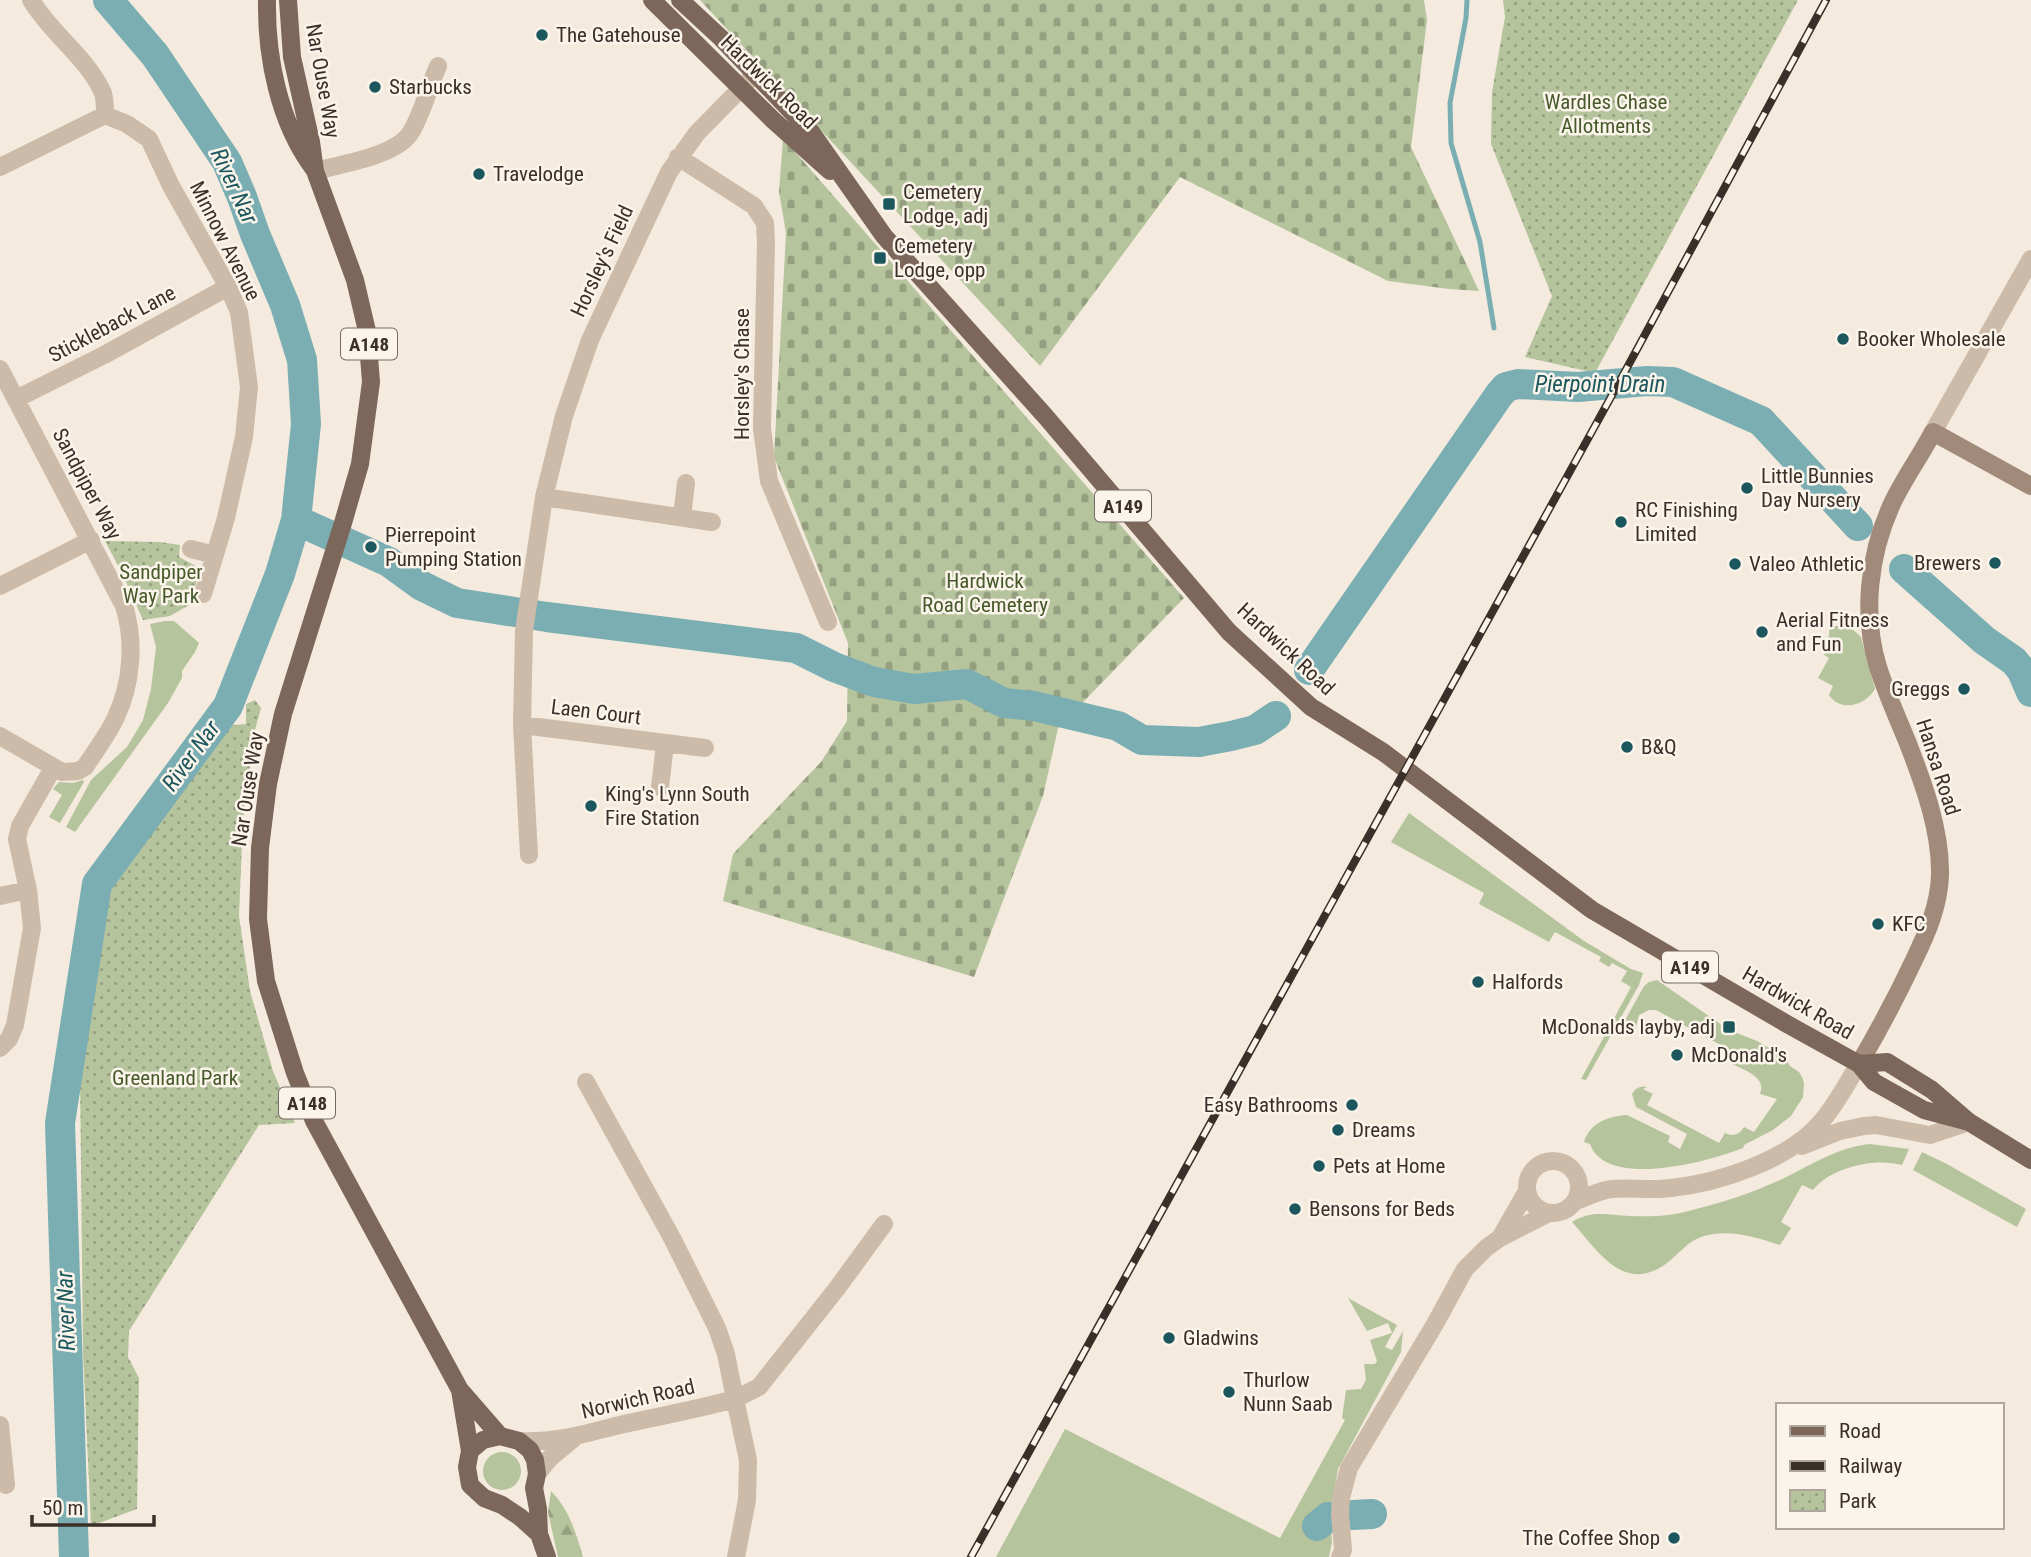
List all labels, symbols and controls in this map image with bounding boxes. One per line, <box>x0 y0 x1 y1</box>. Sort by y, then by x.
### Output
street label: Nar Ouse Way <box>301 22 345 140</box>
place label: The Gatehouse <box>556 23 681 47</box>
marker: The Gatehouse <box>534 27 550 43</box>
street label: Hardwick Road <box>716 30 822 134</box>
place label: Starbucks <box>389 75 472 99</box>
marker: Starbucks <box>367 79 383 95</box>
park label: Wardles Chase Allotments <box>1545 90 1668 138</box>
water label: River Nar <box>205 144 264 229</box>
place label: Travelodge <box>493 162 584 186</box>
marker: Travelodge <box>471 166 487 182</box>
street label: Minnow Avenue <box>185 177 265 305</box>
place label: Cemetery Lodge, adj <box>903 180 988 228</box>
marker: Cemetery Lodge, adj <box>881 196 897 212</box>
street label: Horsley's Field <box>566 201 638 321</box>
place label: Cemetery Lodge, opp <box>894 234 985 282</box>
marker: Cemetery Lodge, opp <box>872 250 888 266</box>
street label: Stickleback Lane <box>44 280 180 368</box>
street label: Horsley's Chase <box>730 308 754 440</box>
place label: Booker Wholesale <box>1857 327 2006 351</box>
road number: A148 <box>341 328 397 360</box>
marker: Booker Wholesale <box>1835 331 1851 347</box>
water label: Pierpoint Drain <box>1535 371 1665 398</box>
street label: Sandpiper Way <box>48 424 126 544</box>
place label: Little Bunnies Day Nursery <box>1761 464 1874 512</box>
marker: Little Bunnies Day Nursery <box>1739 480 1755 496</box>
road number: A149 <box>1095 491 1151 522</box>
place label: RC Finishing Limited <box>1635 498 1738 546</box>
marker: RC Finishing Limited <box>1613 514 1629 530</box>
place label: Pierrepoint Pumping Station <box>385 523 522 571</box>
marker: Pierrepoint Pumping Station <box>363 539 379 555</box>
place label: Brewers <box>1914 551 1981 575</box>
place label: Valeo Athletic <box>1749 552 1864 576</box>
marker: Brewers <box>1987 555 2003 571</box>
marker: Valeo Athletic <box>1727 556 1743 572</box>
park label: Sandpiper Way Park <box>119 560 203 608</box>
park label: Hardwick Road Cemetery <box>922 569 1048 617</box>
street label: Hardwick Road <box>1232 598 1340 700</box>
place label: Aerial Fitness and Fun <box>1776 608 1889 656</box>
marker: Aerial Fitness and Fun <box>1754 624 1770 640</box>
place label: Greggs <box>1891 677 1950 701</box>
marker: Greggs <box>1956 681 1972 697</box>
street label: Laen Court <box>550 695 642 729</box>
water label: River Nar <box>157 715 226 796</box>
street label: Hansa Road <box>1911 716 1965 818</box>
street label: Nar Ouse Way <box>227 730 269 848</box>
place label: B&Q <box>1641 735 1677 759</box>
marker: B&Q <box>1619 739 1635 755</box>
place label: King's Lynn South Fire Station <box>605 782 750 830</box>
marker: King's Lynn South Fire Station <box>583 798 599 814</box>
place label: KFC <box>1892 912 1925 936</box>
marker: KFC <box>1870 916 1886 932</box>
road number: A149 <box>1662 951 1718 982</box>
street label: Hardwick Road <box>1738 962 1858 1044</box>
place label: Halfords <box>1492 970 1563 994</box>
marker: Halfords <box>1470 974 1486 990</box>
place label: McDonalds layby, adj <box>1542 1015 1715 1039</box>
marker: McDonalds layby, adj <box>1721 1019 1737 1035</box>
place label: McDonald's <box>1691 1043 1787 1067</box>
marker: McDonald's <box>1669 1047 1685 1063</box>
park label: Greenland Park <box>112 1066 239 1090</box>
road number: A148 <box>279 1088 335 1119</box>
place label: Easy Bathrooms <box>1204 1093 1338 1117</box>
marker: Easy Bathrooms <box>1344 1097 1360 1113</box>
place label: Dreams <box>1352 1118 1415 1142</box>
marker: Dreams <box>1330 1122 1346 1138</box>
place label: Pets at Home <box>1333 1154 1445 1178</box>
marker: Pets at Home <box>1311 1158 1327 1174</box>
place label: Bensons for Beds <box>1309 1197 1455 1221</box>
marker: Bensons for Beds <box>1287 1201 1303 1217</box>
water label: River Nar <box>51 1269 81 1352</box>
place label: Gladwins <box>1183 1326 1259 1350</box>
marker: Gladwins <box>1161 1330 1177 1346</box>
place label: Thurlow Nunn Saab <box>1243 1368 1333 1416</box>
street label: Norwich Road <box>579 1374 697 1424</box>
marker: Thurlow Nunn Saab <box>1221 1384 1237 1400</box>
legend <box>1776 1403 2003 1529</box>
text: Road <box>1839 1419 1881 1443</box>
text: Railway <box>1839 1454 1902 1478</box>
scale bar <box>32 1484 154 1528</box>
text: Park <box>1839 1489 1877 1513</box>
text: 50 m <box>42 1496 83 1520</box>
place label: The Coffee Shop <box>1522 1526 1660 1550</box>
marker: The Coffee Shop <box>1666 1530 1682 1546</box>

